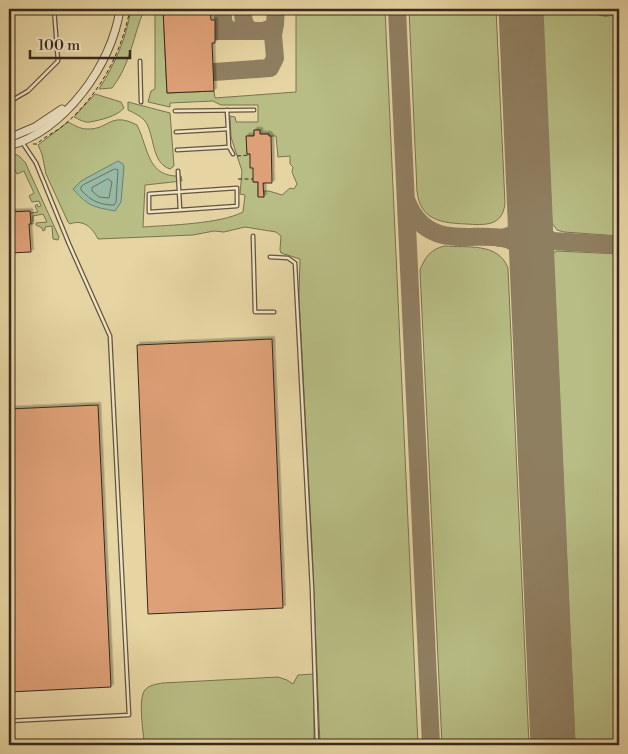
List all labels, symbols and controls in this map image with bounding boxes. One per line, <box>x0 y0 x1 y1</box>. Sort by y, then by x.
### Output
scale bar <box>30 28 130 60</box>
text: 100 m <box>38 36 80 55</box>

